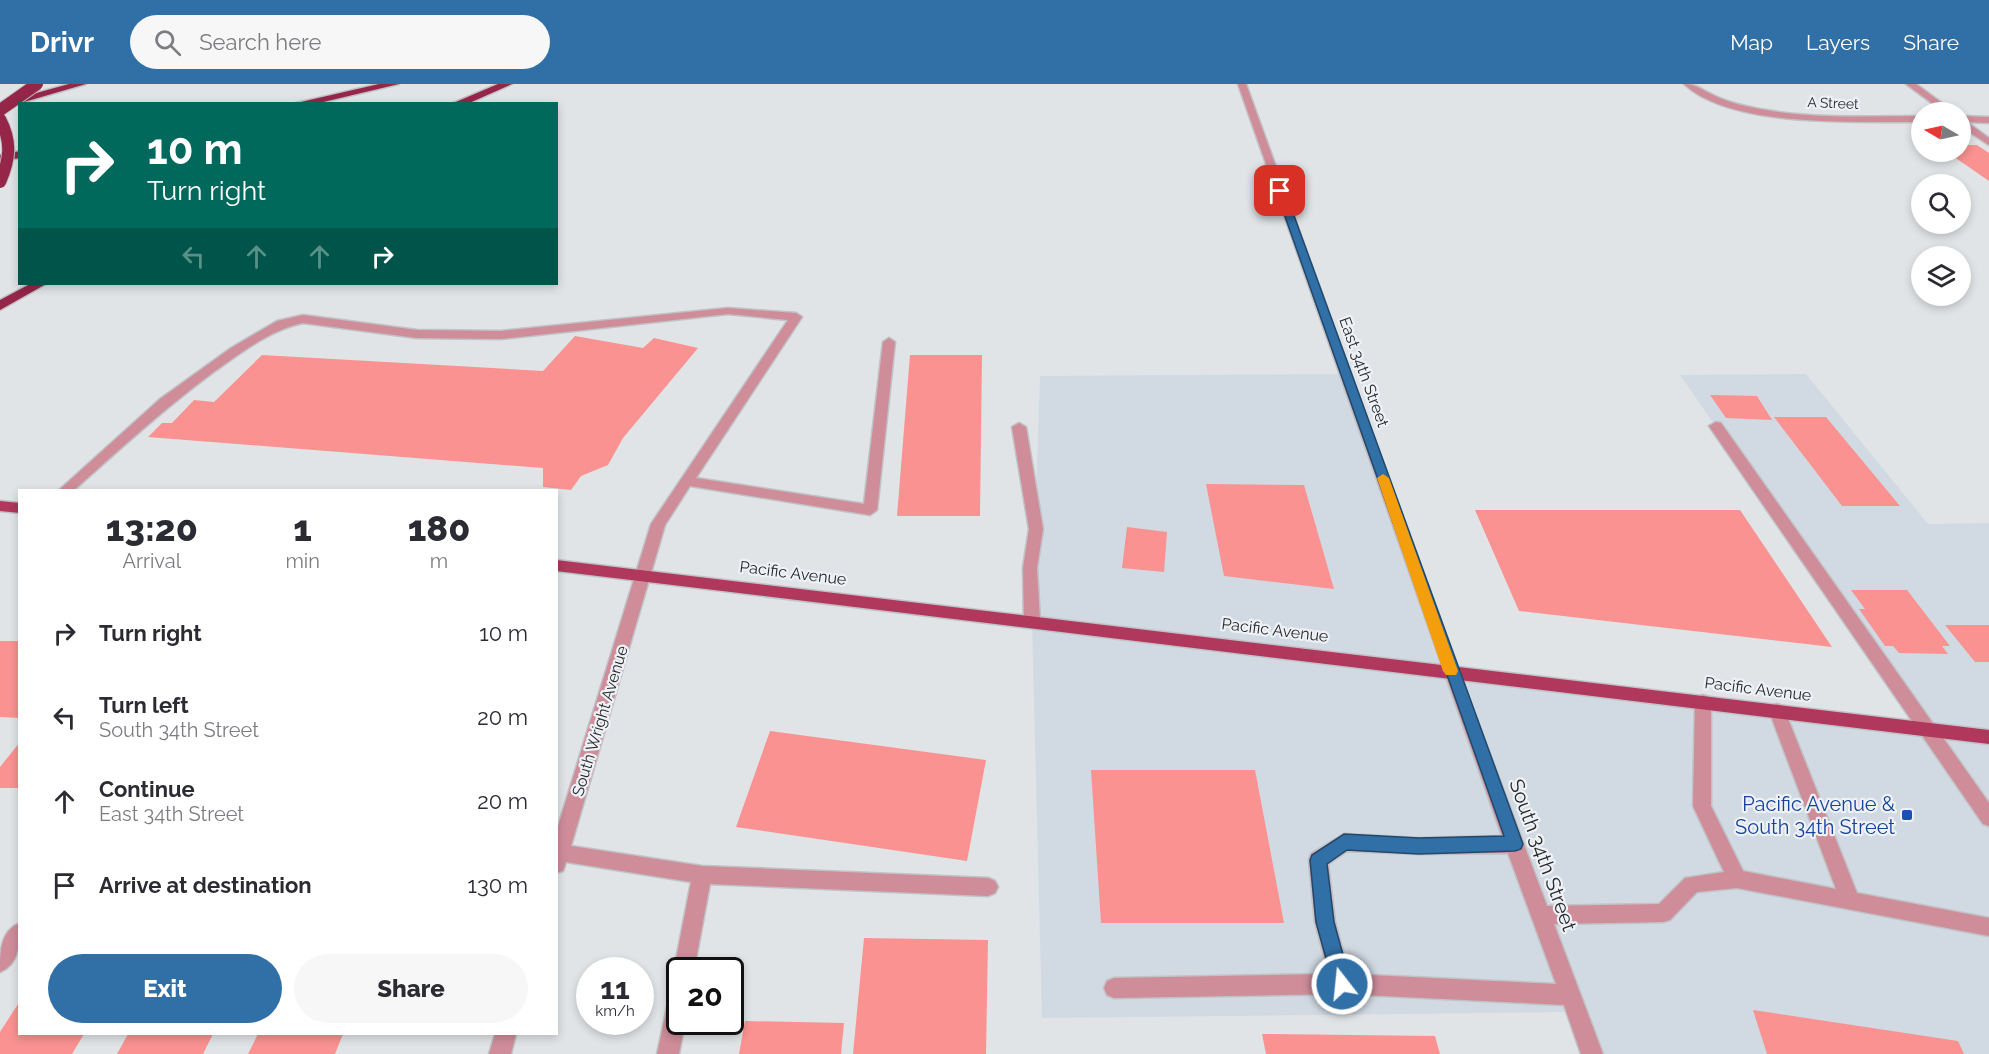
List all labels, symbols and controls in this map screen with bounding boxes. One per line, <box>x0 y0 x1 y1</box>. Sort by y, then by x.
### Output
search box <box>130 15 550 69</box>
text: Drivr <box>30 26 94 59</box>
icon: search <box>151 26 184 59</box>
text: Search here <box>199 29 321 55</box>
text: Map <box>1730 30 1773 55</box>
text: Layers <box>1806 30 1870 55</box>
text: Share <box>1903 30 1959 55</box>
street label: A Street <box>1807 94 1859 112</box>
north arrow <box>1911 102 1971 162</box>
map controls <box>1911 102 1971 306</box>
text: 10 m <box>147 125 243 174</box>
icon: right <box>48 126 126 204</box>
pin <box>1254 165 1305 216</box>
icon: arrive <box>1263 174 1296 207</box>
button: search <box>1911 174 1971 234</box>
text: Turn right <box>147 175 266 206</box>
icon: left <box>177 240 210 273</box>
icon: ahead <box>240 240 273 273</box>
icon: ahead <box>303 240 336 273</box>
icon: right <box>366 240 399 273</box>
button: layers <box>1911 246 1971 306</box>
street label: East 34th Street <box>1335 314 1393 430</box>
text: 13:20 <box>106 507 198 549</box>
text: 1 <box>293 507 312 549</box>
text: 180 <box>408 507 470 549</box>
text: Arrival <box>122 549 181 573</box>
text: min <box>285 549 320 573</box>
text: m <box>430 549 448 573</box>
street label: Pacific Avenue <box>739 557 847 589</box>
street label: Pacific Avenue <box>1221 614 1329 646</box>
icon: right <box>48 617 81 650</box>
text: Turn right <box>99 620 202 646</box>
text: 10 m <box>479 620 528 646</box>
street label: South Wright Avenue <box>568 643 632 799</box>
street label: Pacific Avenue <box>1704 673 1812 705</box>
text: Turn left <box>99 692 189 718</box>
icon: left <box>48 701 81 734</box>
text: 20 m <box>477 704 528 730</box>
text: South 34th Street <box>99 718 259 742</box>
text: Continue <box>99 776 195 802</box>
street label: South 34th Street <box>1504 776 1582 935</box>
icon: ahead <box>48 785 81 818</box>
text: 20 m <box>477 788 528 814</box>
place label: Pacific Avenue & South 34th Street <box>1735 792 1896 839</box>
text: East 34th Street <box>99 802 244 826</box>
marker: Pacific Avenue & South 34th Street <box>1900 808 1914 822</box>
icon: arrive <box>48 869 81 902</box>
text: Arrive at destination <box>99 872 312 898</box>
text: 130 m <box>468 872 528 898</box>
position arrow <box>1310 952 1374 1016</box>
button: Exit <box>48 954 282 1023</box>
button: Share <box>294 954 528 1023</box>
speed limit sign: 20 <box>666 957 744 1035</box>
text: 11 <box>600 971 630 1006</box>
text: km/h <box>595 1002 635 1020</box>

